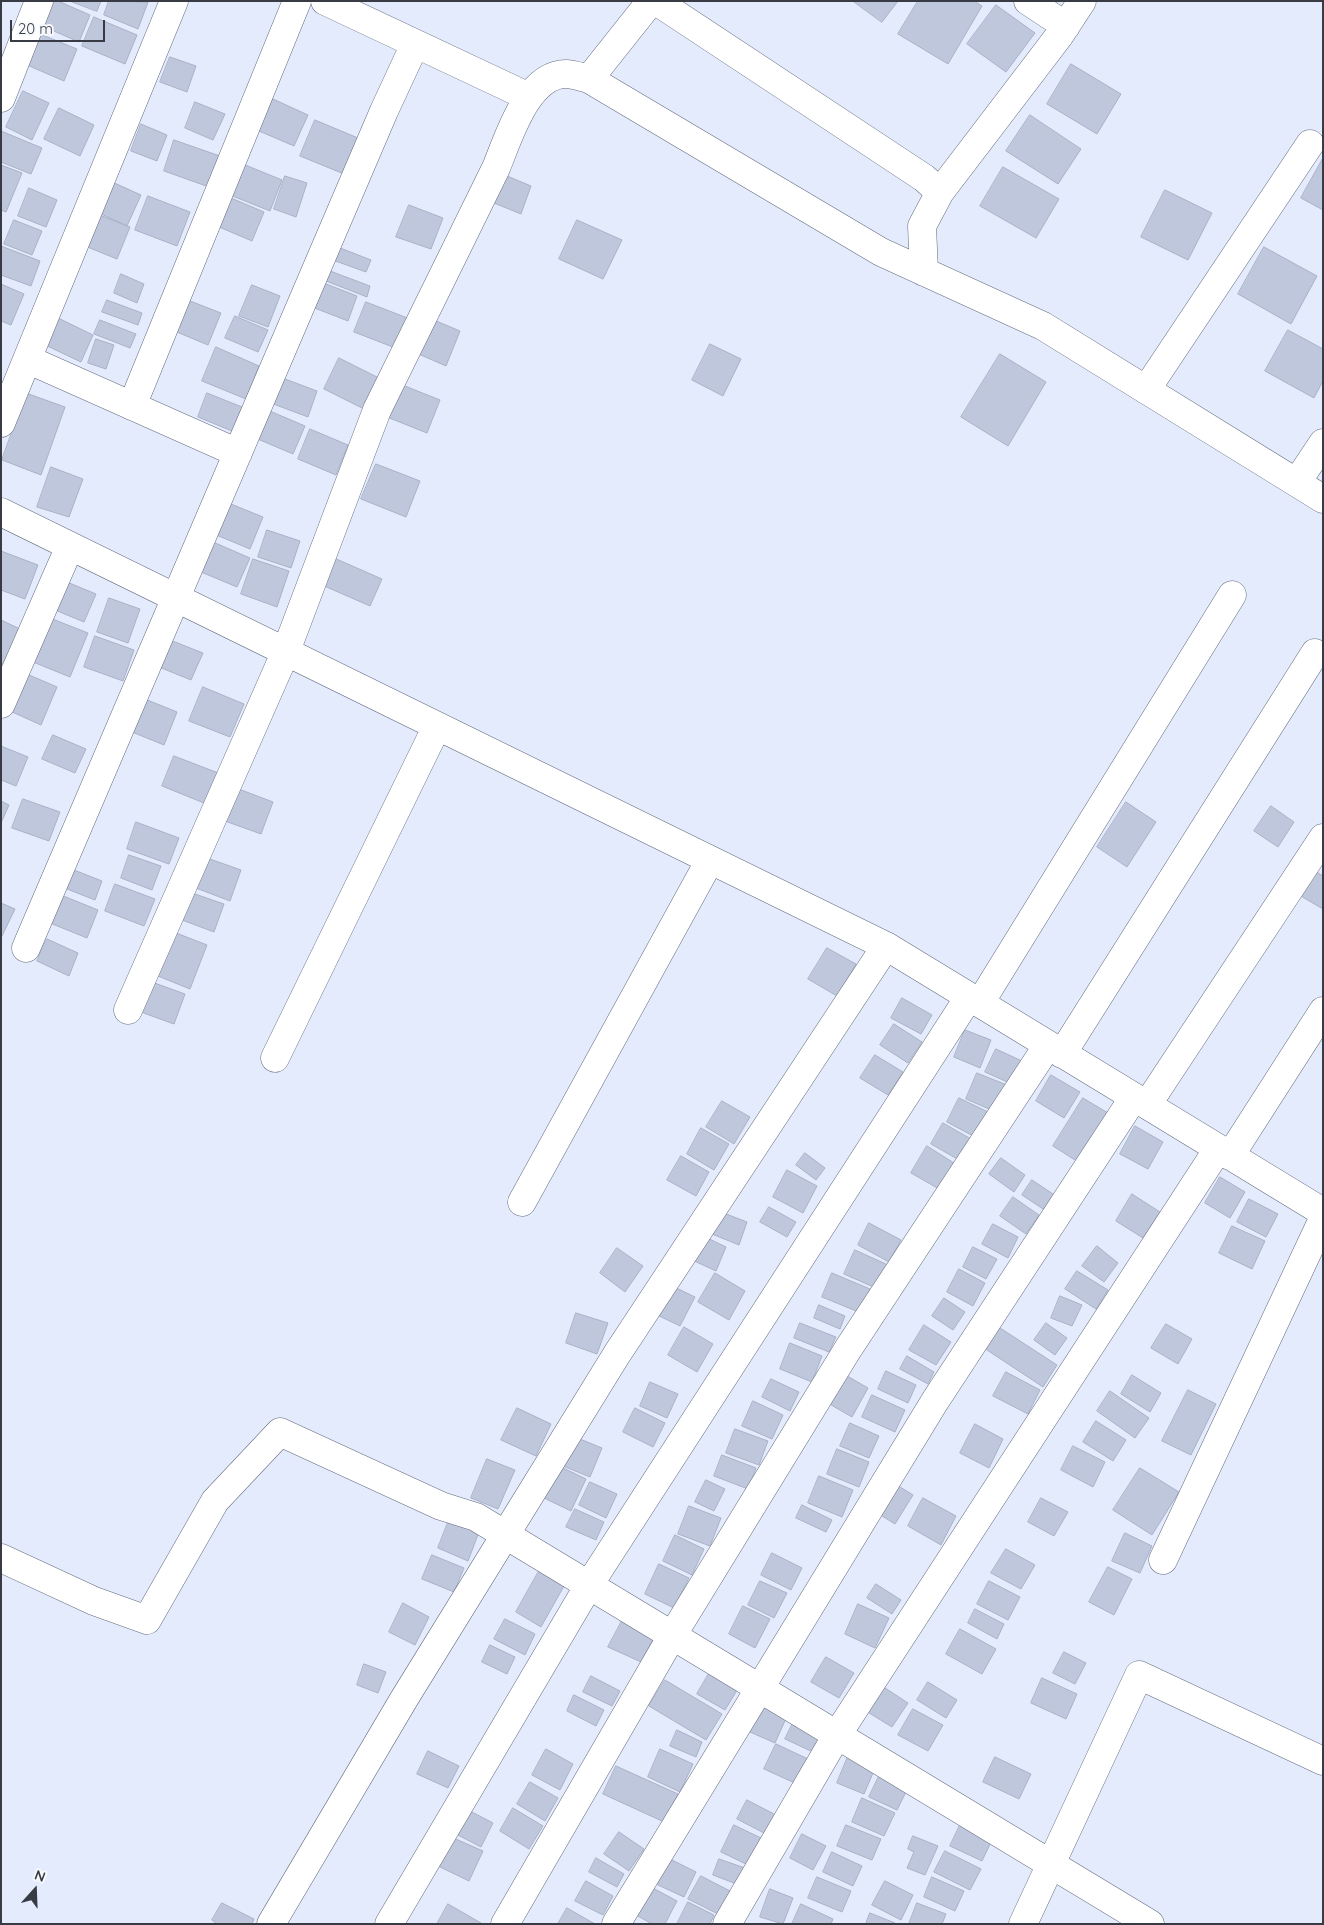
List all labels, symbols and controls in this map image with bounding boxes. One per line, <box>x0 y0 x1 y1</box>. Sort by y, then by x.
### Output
scale bar <box>12 10 108 42</box>
text: 20 m <box>18 19 53 38</box>
north arrow <box>10 1865 60 1915</box>
text: N <box>32 1866 48 1886</box>

